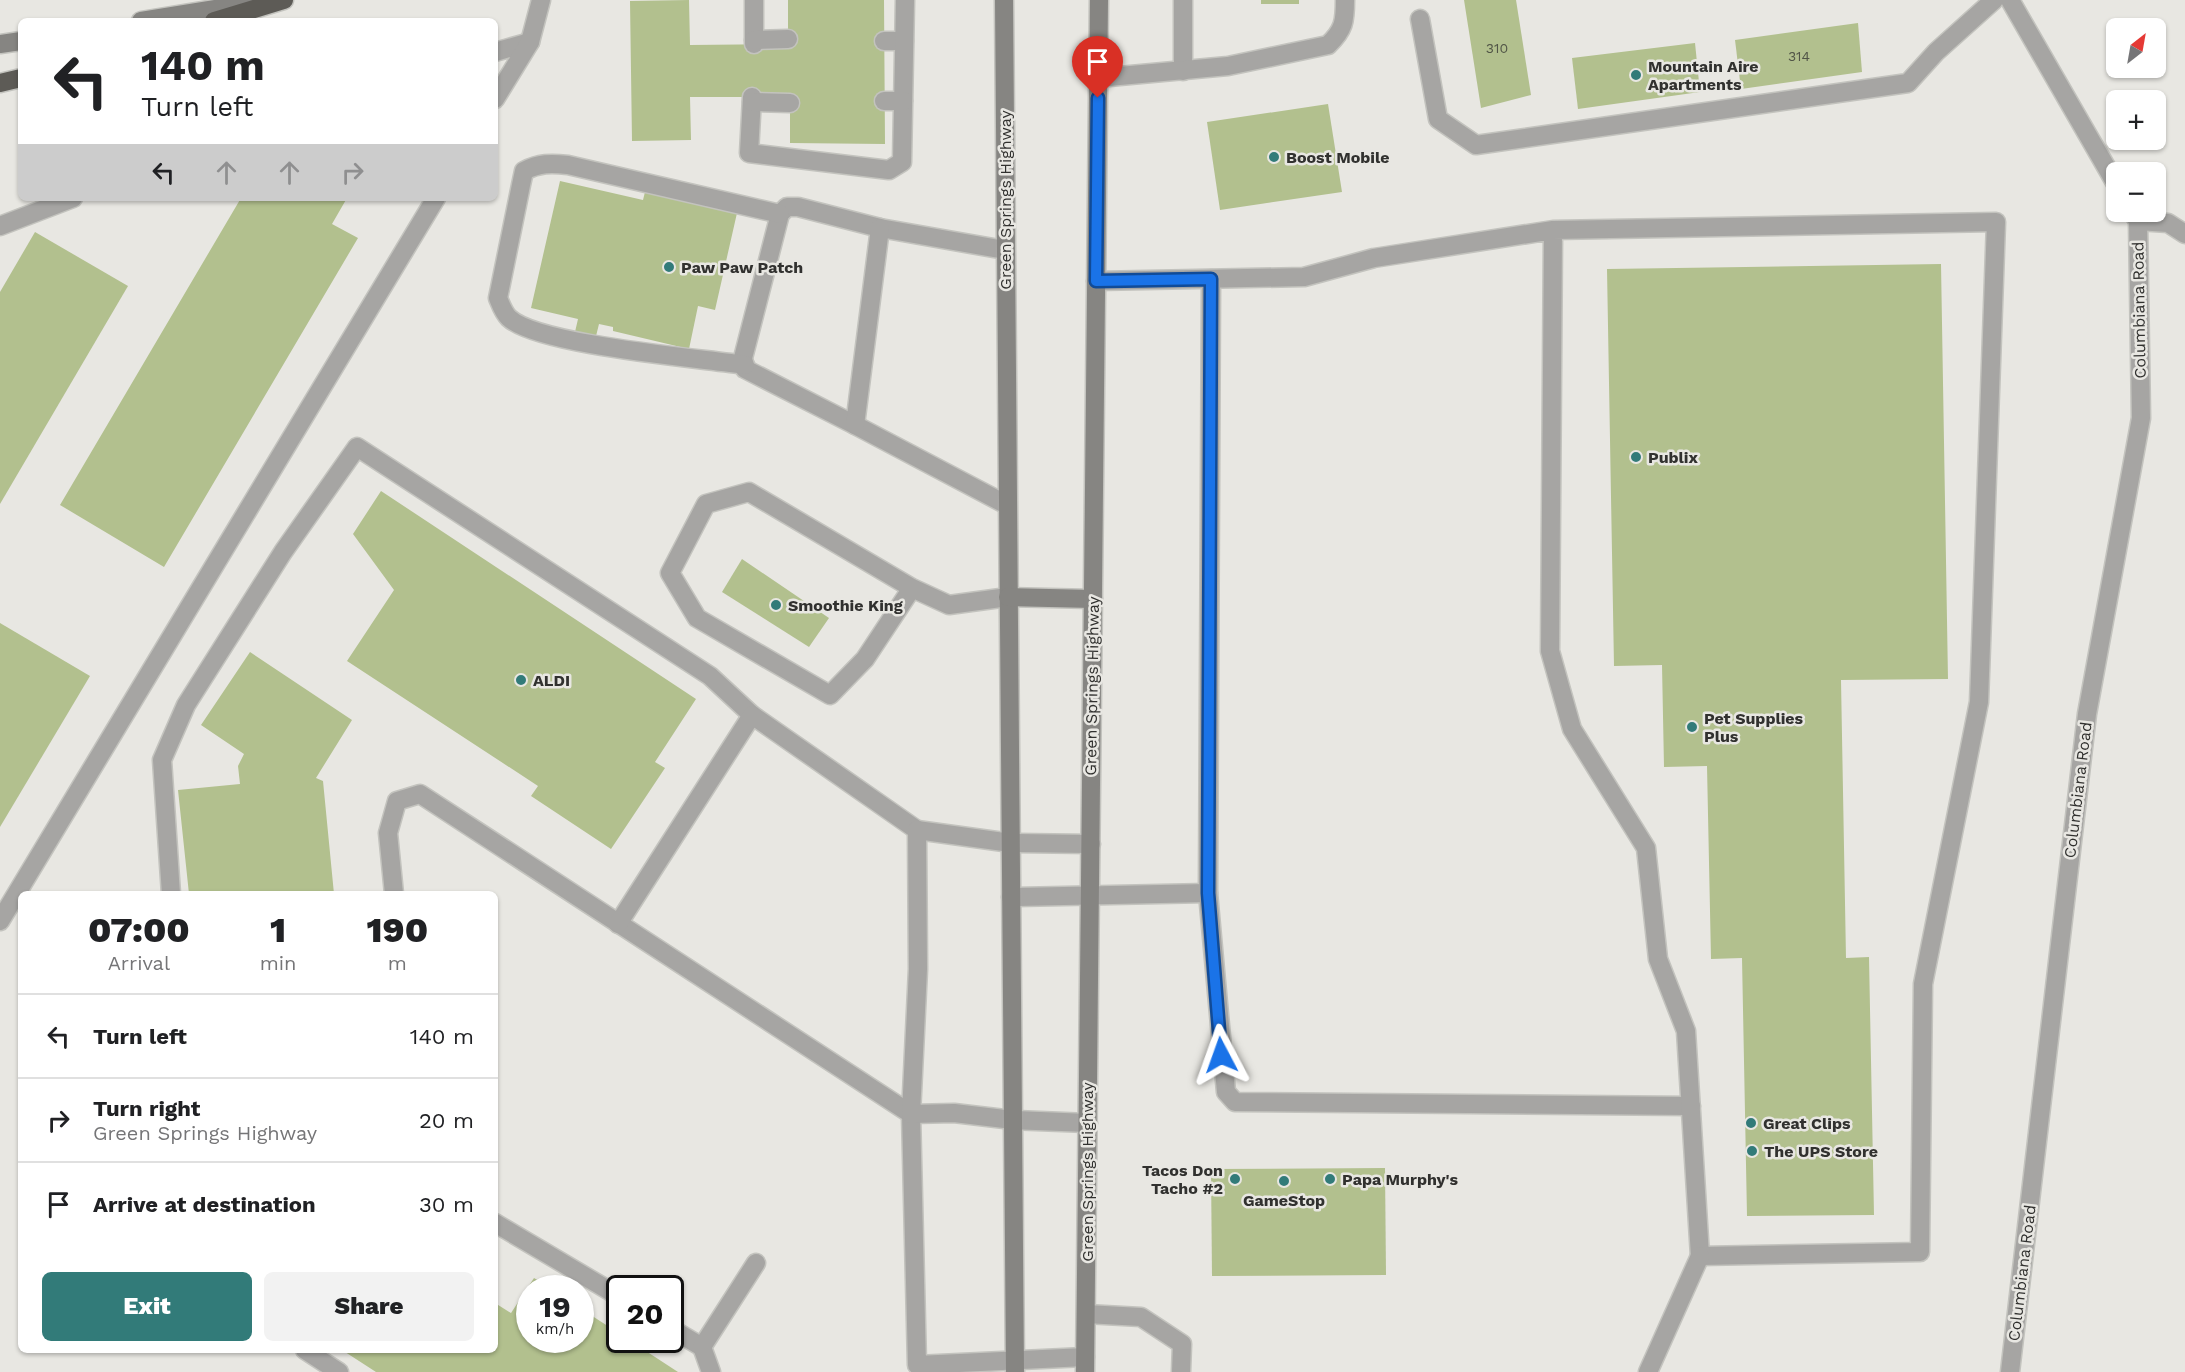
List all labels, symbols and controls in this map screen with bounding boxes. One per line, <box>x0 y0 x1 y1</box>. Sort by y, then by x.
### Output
north arrow <box>2106 18 2166 78</box>
map controls <box>2106 18 2166 222</box>
pin <box>1072 36 1123 98</box>
house number: 310 <box>1486 40 1508 56</box>
text: 140 m <box>141 41 265 90</box>
icon: left <box>42 42 120 120</box>
icon: arrive <box>1081 45 1114 78</box>
house number: 314 <box>1788 48 1810 64</box>
place label: Mountain Aire Apartments <box>1648 57 1759 94</box>
marker: Mountain Aire Apartments <box>1629 68 1643 82</box>
button: + <box>2106 90 2166 150</box>
text: Turn left <box>141 91 253 123</box>
street label: Green Springs Highway <box>996 110 1015 290</box>
place label: Boost Mobile <box>1286 148 1390 167</box>
marker: Boost Mobile <box>1267 150 1281 164</box>
icon: left <box>147 156 180 189</box>
icon: ahead <box>210 156 243 189</box>
icon: ahead <box>273 156 306 189</box>
icon: right <box>336 156 369 189</box>
button: − <box>2106 162 2166 222</box>
street label: Columbiana Road <box>2128 241 2150 379</box>
place label: Paw Paw Patch <box>681 258 803 277</box>
marker: Paw Paw Patch <box>662 260 676 274</box>
place label: Publix <box>1648 448 1699 467</box>
marker: Publix <box>1629 450 1643 464</box>
street label: Green Springs Highway <box>1081 595 1103 776</box>
place label: Smoothie King <box>788 596 903 615</box>
marker: Smoothie King <box>769 598 783 612</box>
place label: ALDI <box>533 671 570 690</box>
marker: ALDI <box>514 673 528 687</box>
place label: Pet Supplies Plus <box>1704 709 1804 746</box>
marker: Pet Supplies Plus <box>1685 720 1699 734</box>
street label: Columbiana Road <box>2060 721 2096 859</box>
text: 07:00 <box>88 909 190 951</box>
text: 1 <box>270 909 286 951</box>
text: 190 <box>366 909 428 951</box>
text: Arrival <box>108 951 170 975</box>
text: min <box>260 951 296 975</box>
text: m <box>388 951 407 975</box>
icon: left <box>42 1020 75 1053</box>
position arrow <box>1189 1023 1253 1087</box>
text: Turn left <box>93 1024 187 1049</box>
text: 140 m <box>410 1024 474 1049</box>
street label: Green Springs Highway <box>1078 1082 1097 1262</box>
text: Turn right <box>93 1096 200 1121</box>
icon: right <box>42 1104 75 1137</box>
text: 20 m <box>419 1108 474 1133</box>
place label: Great Clips <box>1763 1114 1851 1133</box>
marker: Great Clips <box>1744 1116 1758 1130</box>
text: Green Springs Highway <box>93 1121 317 1145</box>
place label: The UPS Store <box>1764 1142 1878 1161</box>
marker: The UPS Store <box>1745 1144 1759 1158</box>
place label: Tacos Don Tacho #2 <box>1142 1161 1223 1198</box>
place label: Papa Murphy's <box>1342 1170 1458 1189</box>
marker: Tacos Don Tacho #2 <box>1228 1172 1242 1186</box>
marker: Papa Murphy's <box>1323 1172 1337 1186</box>
marker: GameStop <box>1277 1174 1291 1188</box>
icon: arrive <box>42 1188 75 1221</box>
place label: GameStop <box>1243 1191 1325 1210</box>
text: Arrive at destination <box>93 1192 316 1217</box>
text: 30 m <box>419 1192 474 1217</box>
street label: Columbiana Road <box>2004 1204 2040 1342</box>
button: Exit <box>42 1272 252 1341</box>
button: Share <box>264 1272 474 1341</box>
speed limit sign: 20 <box>606 1275 684 1353</box>
text: 19 <box>539 1289 571 1324</box>
text: km/h <box>536 1320 574 1338</box>

